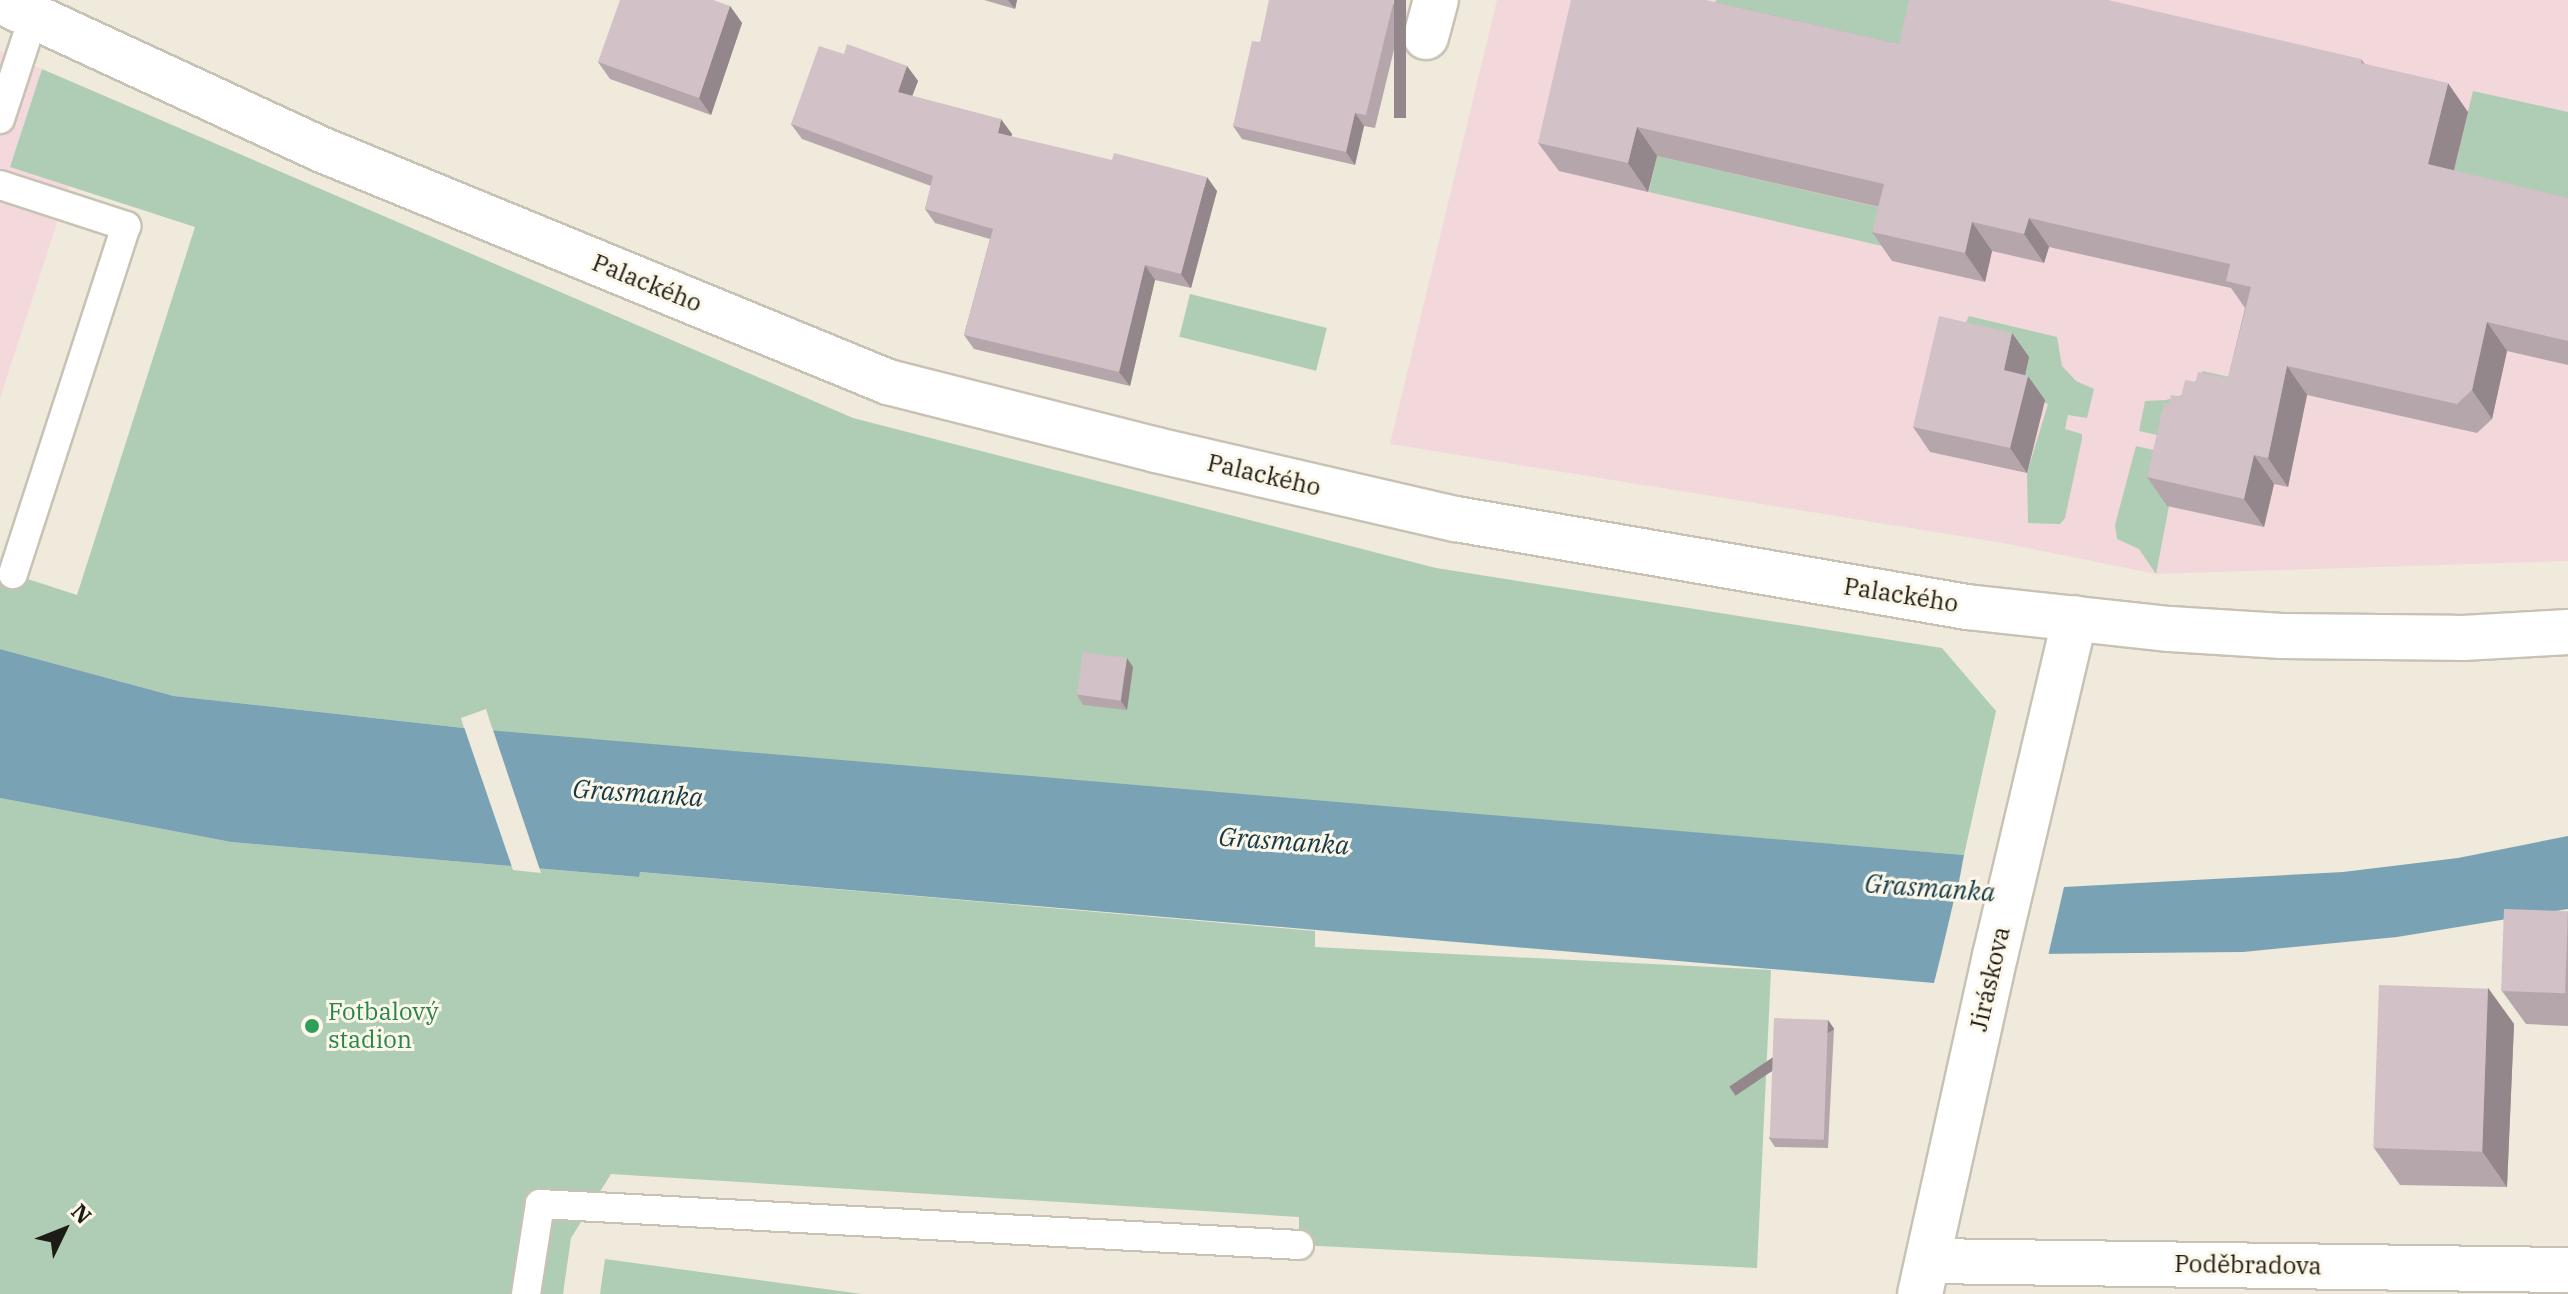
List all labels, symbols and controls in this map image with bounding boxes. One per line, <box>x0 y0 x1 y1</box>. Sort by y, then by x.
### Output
street label: Palackého <box>588 248 706 318</box>
street label: Palackého <box>1205 448 1323 502</box>
street label: Palackého <box>1842 572 1960 618</box>
water label: Grasmanka <box>572 773 704 813</box>
water label: Grasmanka <box>1218 821 1350 861</box>
water label: Grasmanka <box>1864 868 1996 908</box>
street label: Jiráskova <box>1964 924 2016 1034</box>
place label: Fotbalový stadion <box>328 998 438 1054</box>
marker: Fotbalový stadion <box>303 1017 321 1035</box>
north arrow <box>24 1190 104 1270</box>
text: N <box>65 1197 98 1230</box>
street label: Poděbradova <box>2174 1249 2322 1281</box>

